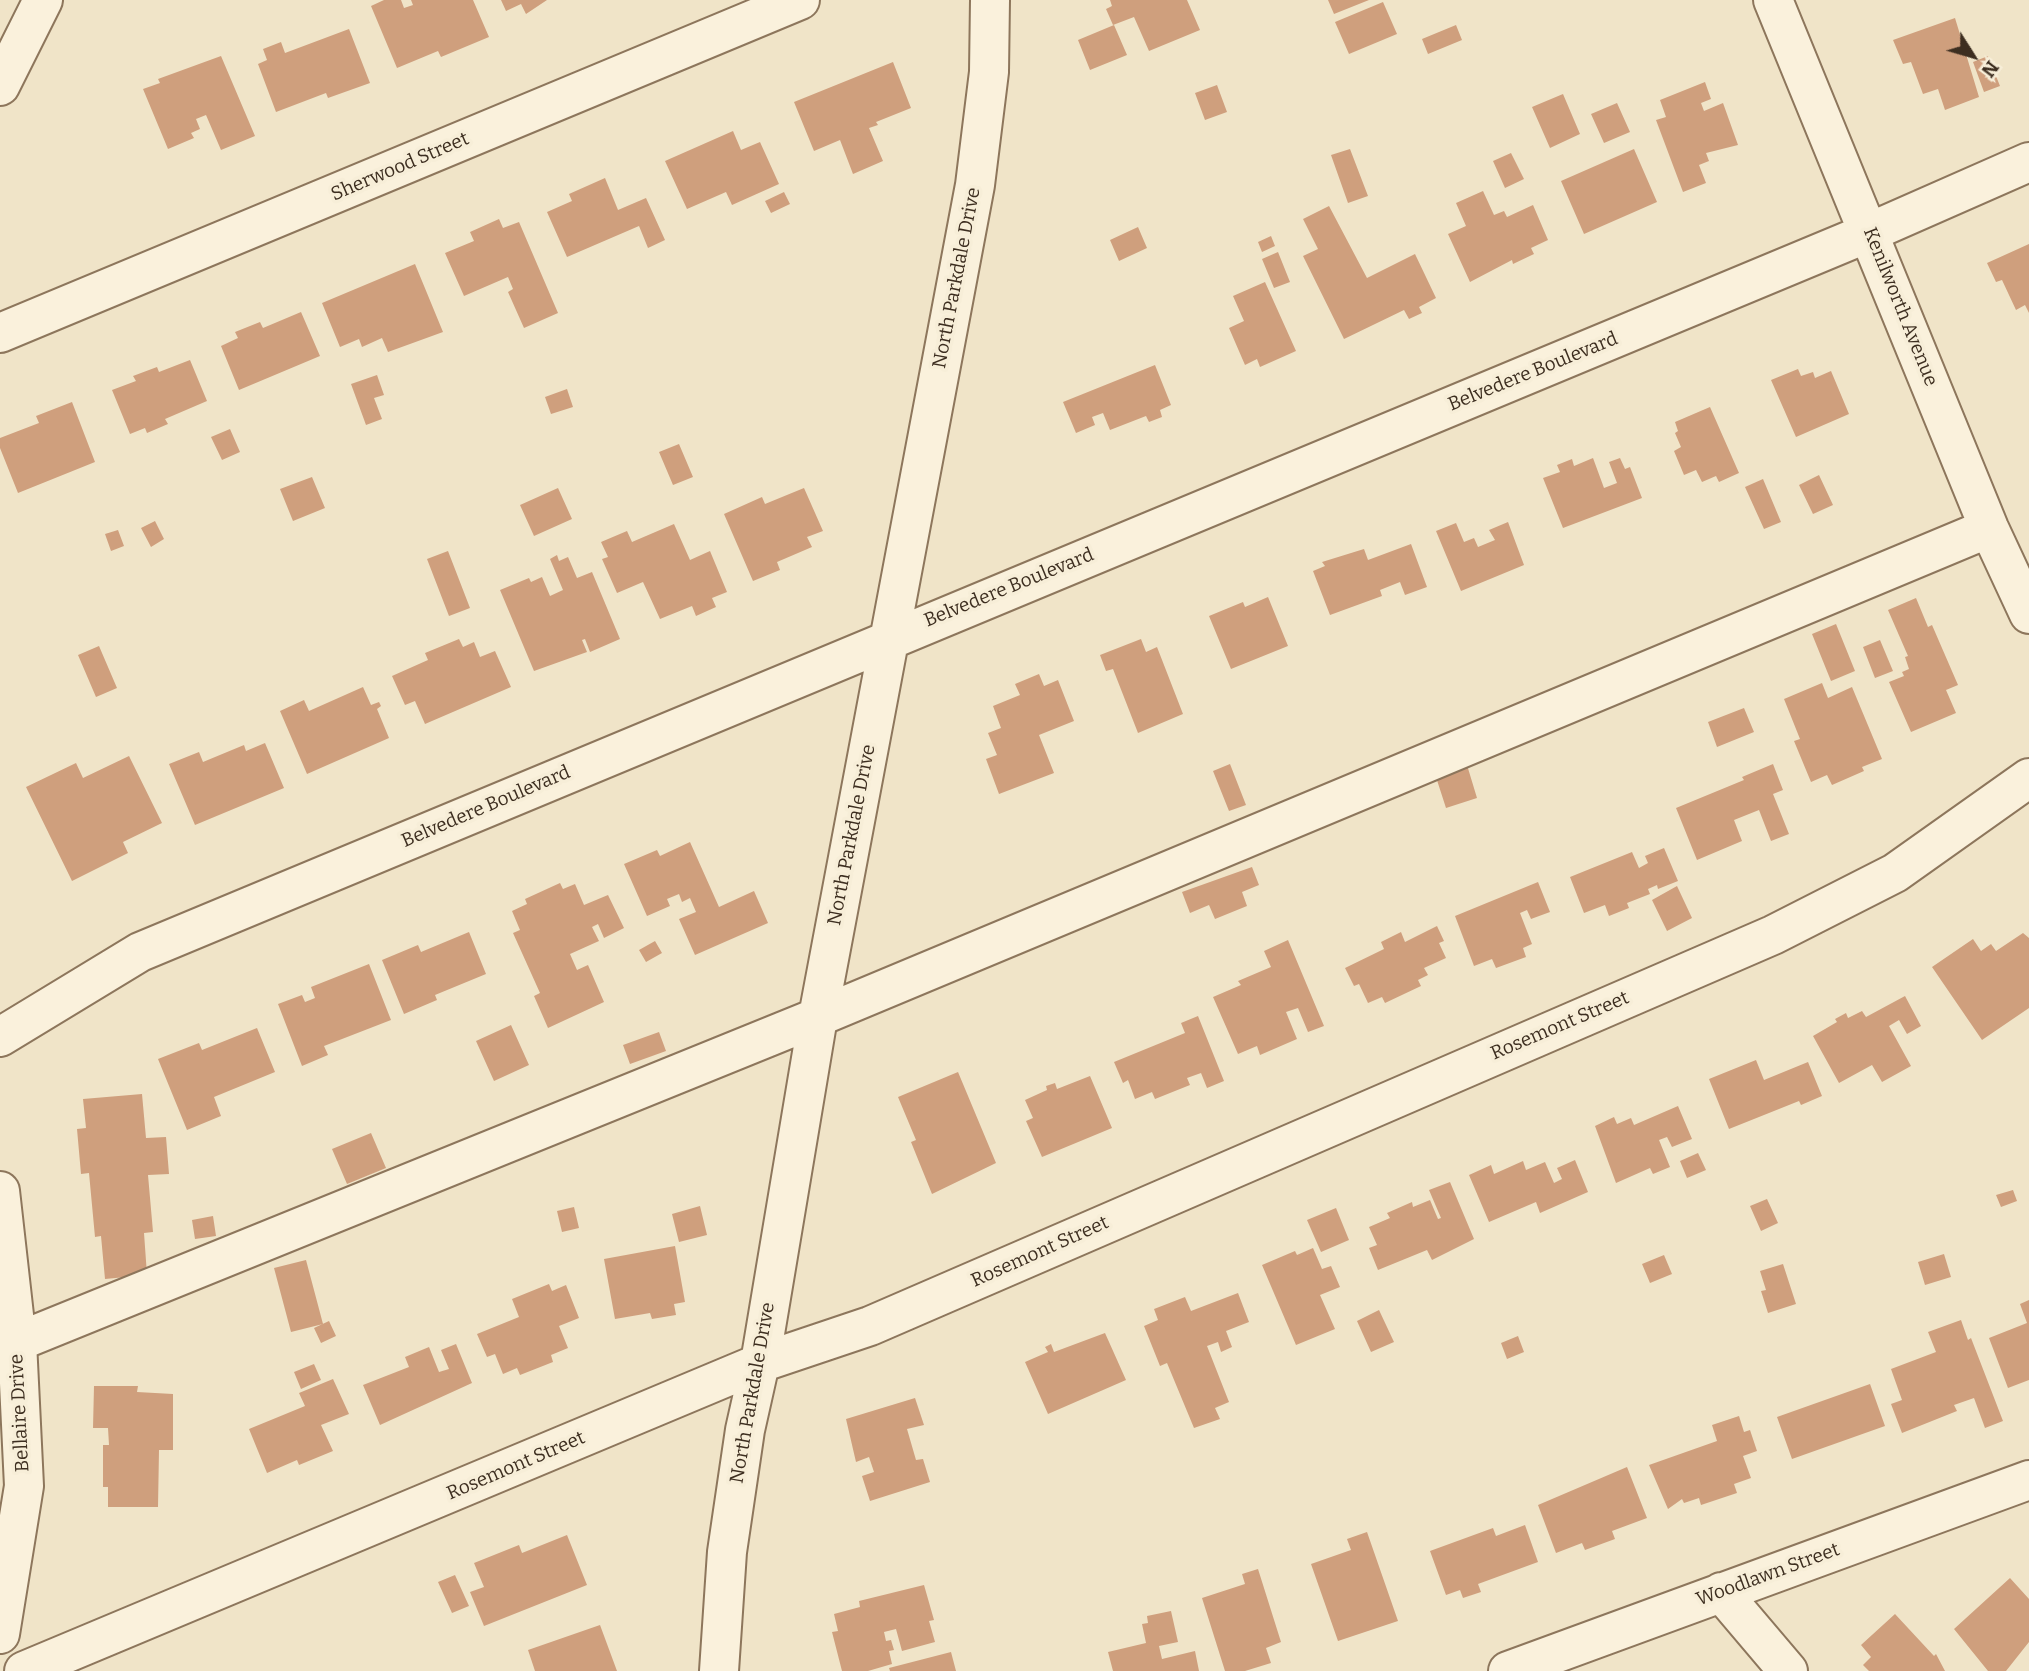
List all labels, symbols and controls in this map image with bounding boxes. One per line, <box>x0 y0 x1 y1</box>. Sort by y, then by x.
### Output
north arrow <box>1938 21 2008 91</box>
text: N <box>1977 56 2004 82</box>
street label: Sherwood Street <box>328 128 472 206</box>
street label: North Parkdale Drive <box>928 186 986 370</box>
street label: Kenilworth Avenue <box>1858 224 1942 390</box>
street label: Belvedere Boulevard <box>1445 328 1621 416</box>
street label: Belvedere Boulevard <box>921 544 1097 632</box>
street label: North Parkdale Drive <box>823 743 881 927</box>
street label: Belvedere Boulevard <box>398 761 574 853</box>
street label: Rosemont Street <box>1487 987 1633 1065</box>
street label: Rosemont Street <box>968 1212 1112 1292</box>
street label: North Parkdale Drive <box>726 1301 780 1485</box>
street label: Bellaire Drive <box>6 1353 34 1473</box>
street label: Rosemont Street <box>443 1427 589 1505</box>
street label: Woodlawn Street <box>1693 1538 1843 1612</box>

